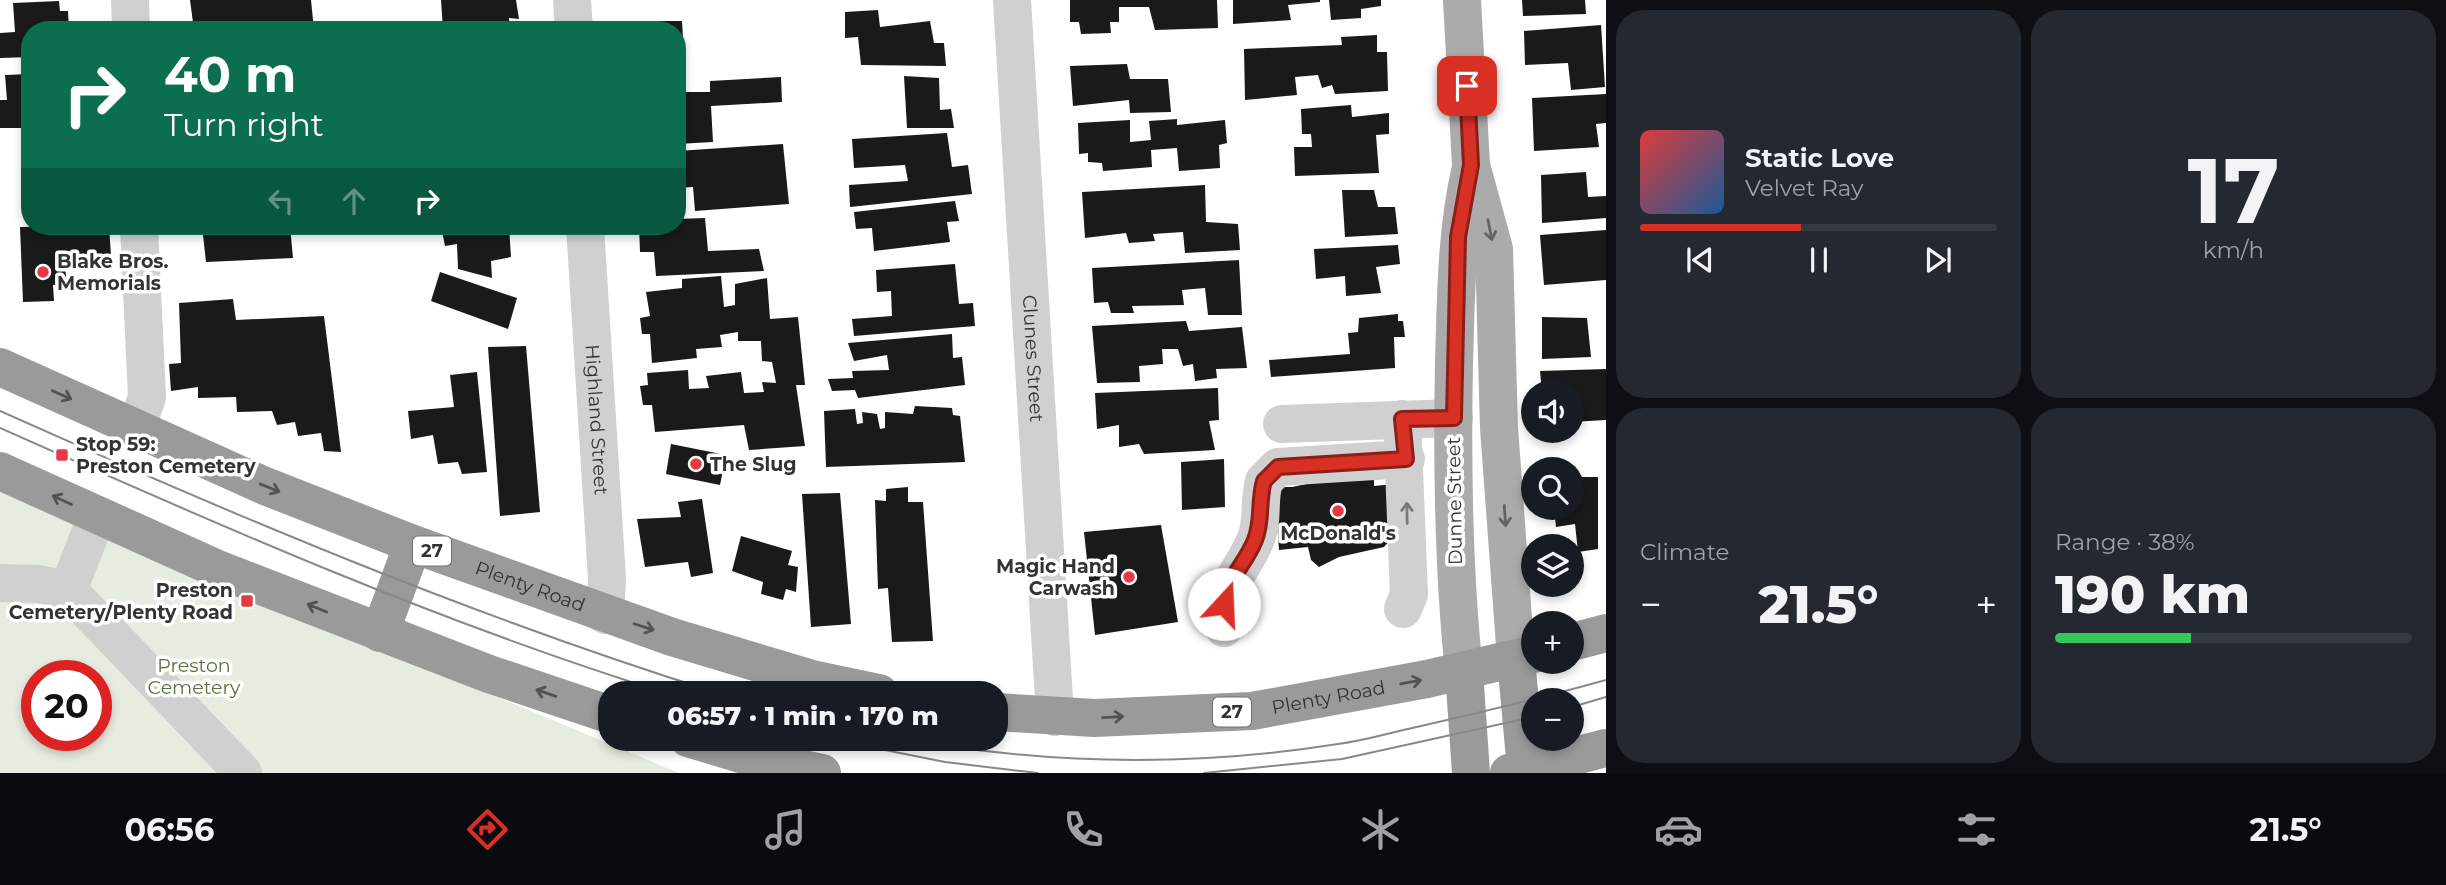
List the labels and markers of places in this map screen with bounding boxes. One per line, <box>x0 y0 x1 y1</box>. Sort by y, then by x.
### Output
pin <box>1437 56 1497 116</box>
place label: Blake Bros. Memorials <box>57 250 168 295</box>
marker: Blake Bros. Memorials <box>35 264 51 280</box>
place label: Stop 59: Preston Cemetery <box>76 433 256 478</box>
marker: Stop 59: Preston Cemetery <box>54 447 70 463</box>
place label: The Slug <box>710 453 797 476</box>
marker: The Slug <box>688 456 704 472</box>
marker: McDonald's <box>1330 503 1346 519</box>
place label: McDonald's <box>1280 522 1396 545</box>
place label: Magic Hand Carwash <box>996 555 1115 600</box>
marker: Magic Hand Carwash <box>1121 569 1137 585</box>
place label: Preston Cemetery/Plenty Road <box>9 579 233 624</box>
marker: Preston Cemetery/Plenty Road <box>239 593 255 609</box>

